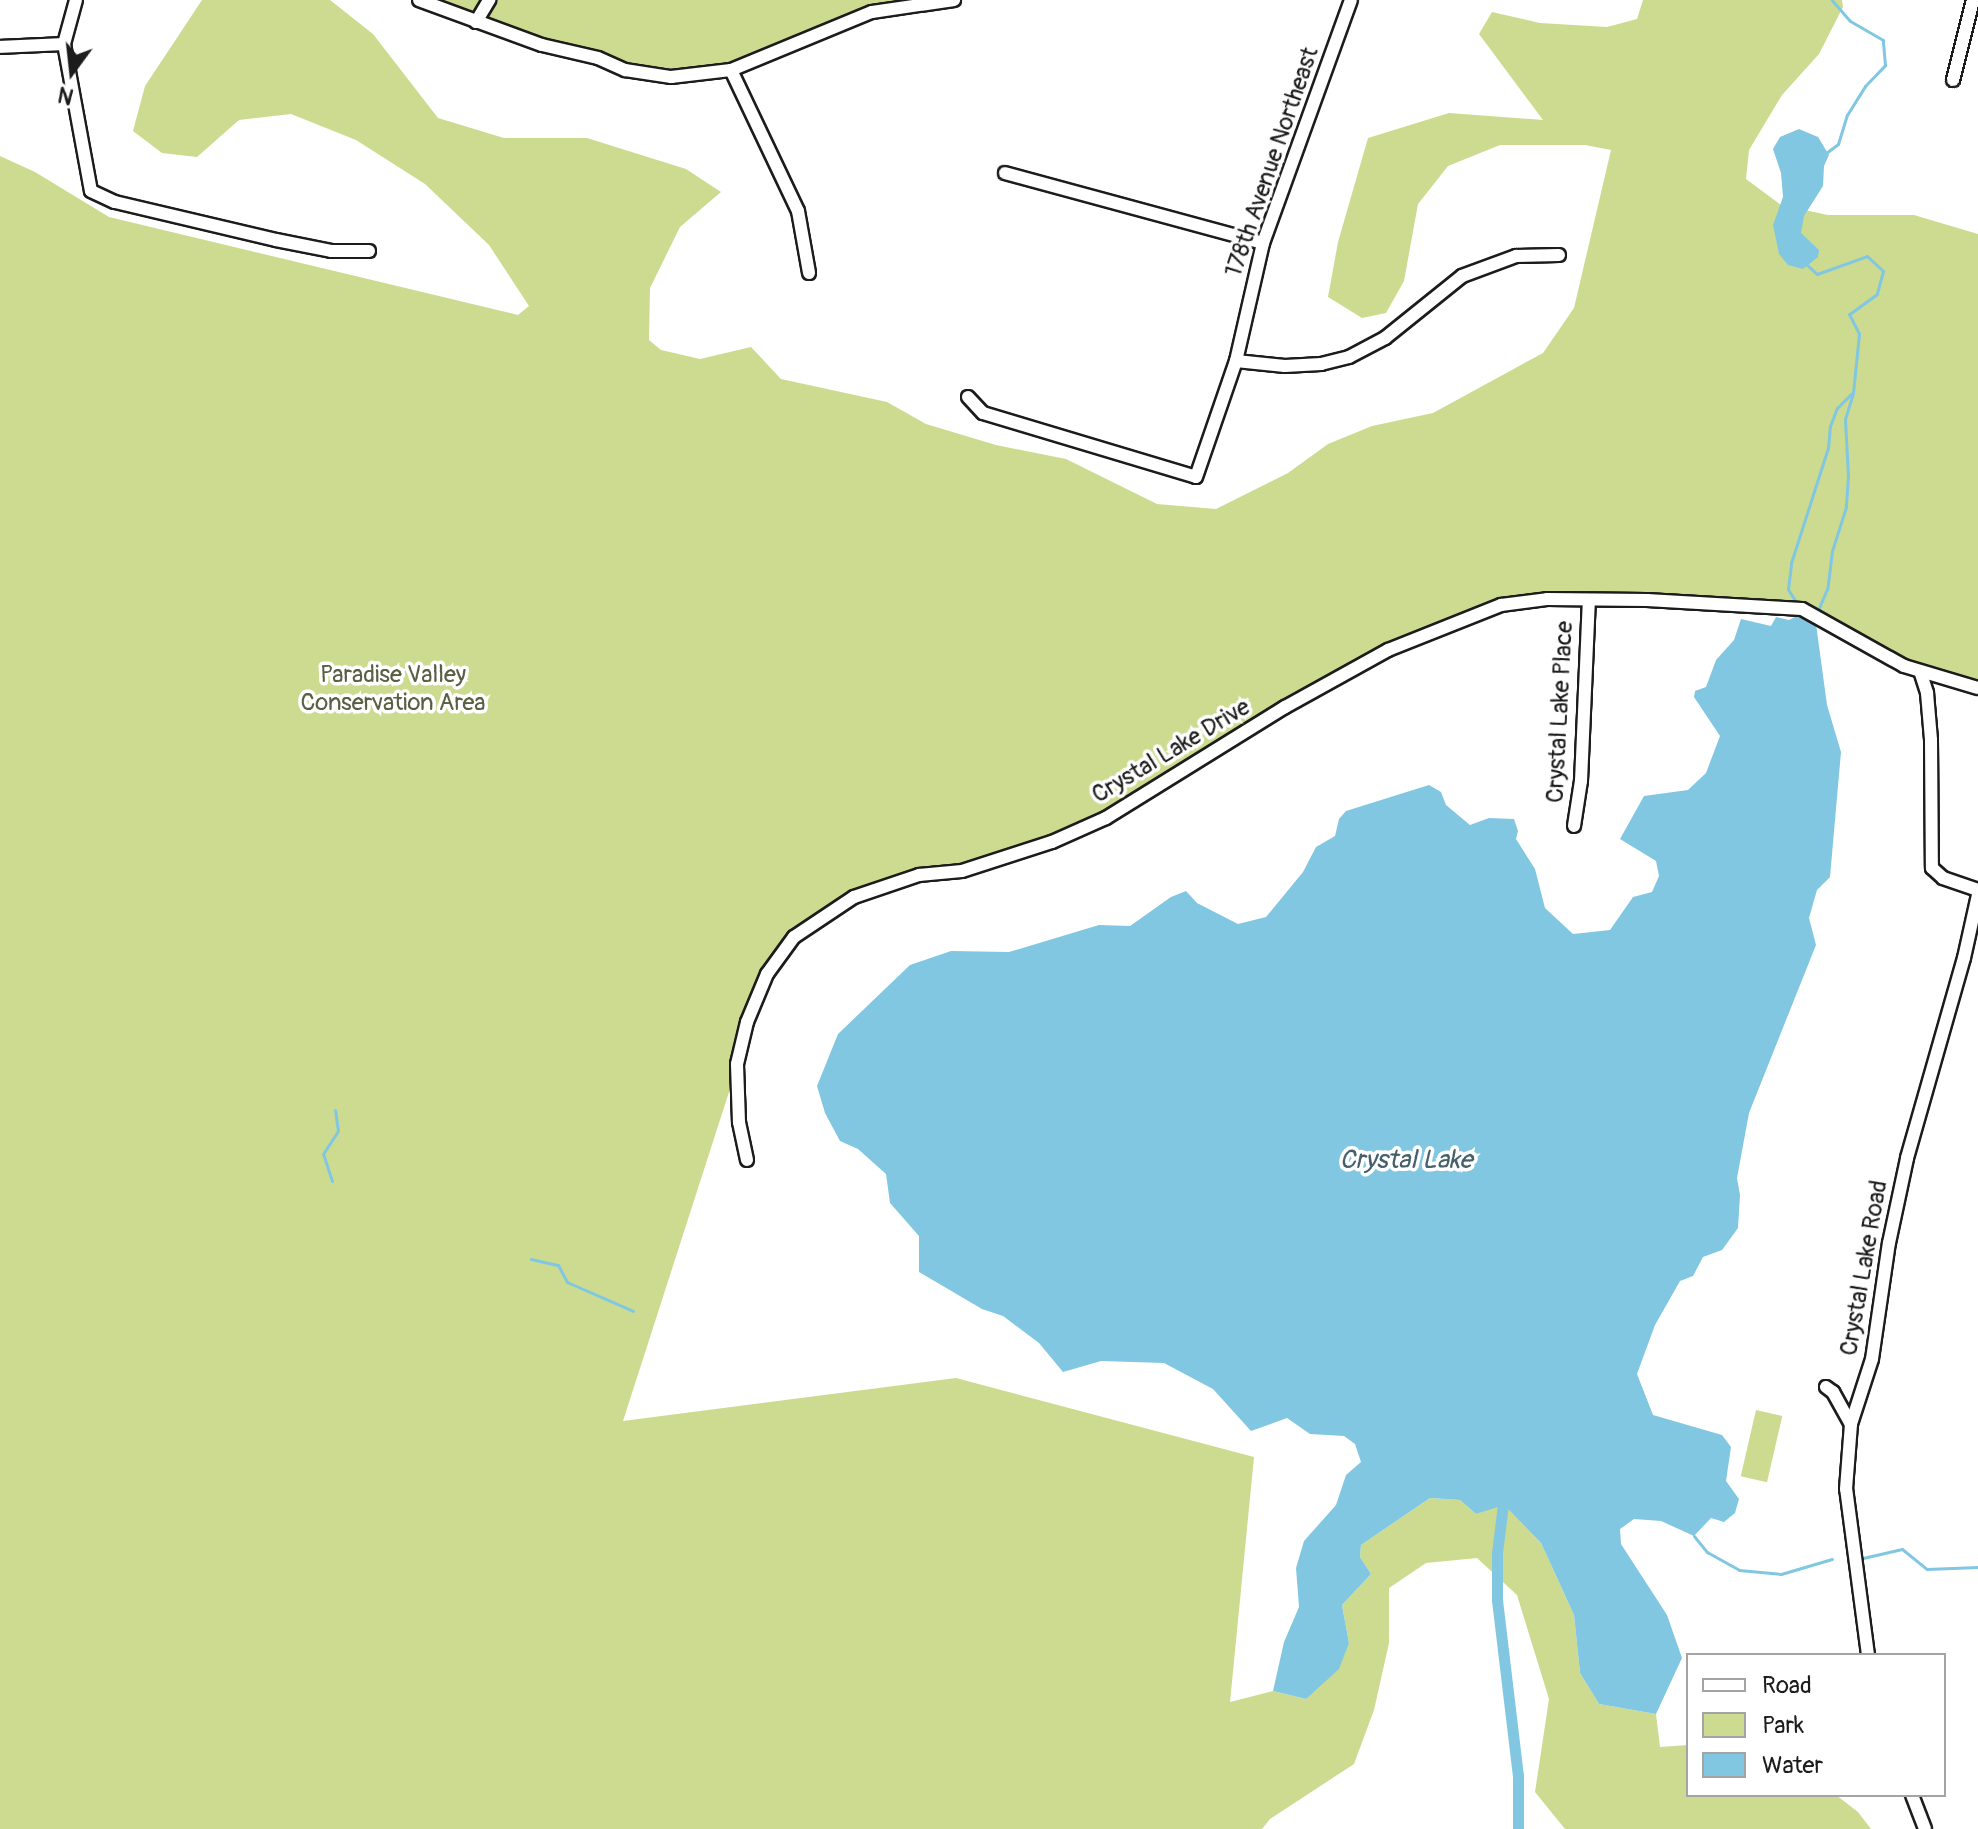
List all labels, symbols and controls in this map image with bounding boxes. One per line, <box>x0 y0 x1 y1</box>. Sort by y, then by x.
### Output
north arrow <box>32 32 112 112</box>
street label: 178th Avenue Northeast <box>1219 43 1325 281</box>
text: N <box>55 80 77 111</box>
street label: Crystal Lake Place <box>1541 620 1579 804</box>
park label: Paradise Valley Conservation Area <box>301 661 485 717</box>
street label: Crystal Lake Drive <box>1087 693 1255 809</box>
water label: Crystal Lake <box>1340 1145 1472 1177</box>
street label: Crystal Lake Road <box>1834 1178 1894 1358</box>
legend <box>1686 1653 1946 1797</box>
text: Road <box>1762 1671 1812 1700</box>
text: Park <box>1762 1711 1804 1740</box>
text: Water <box>1762 1751 1823 1780</box>

